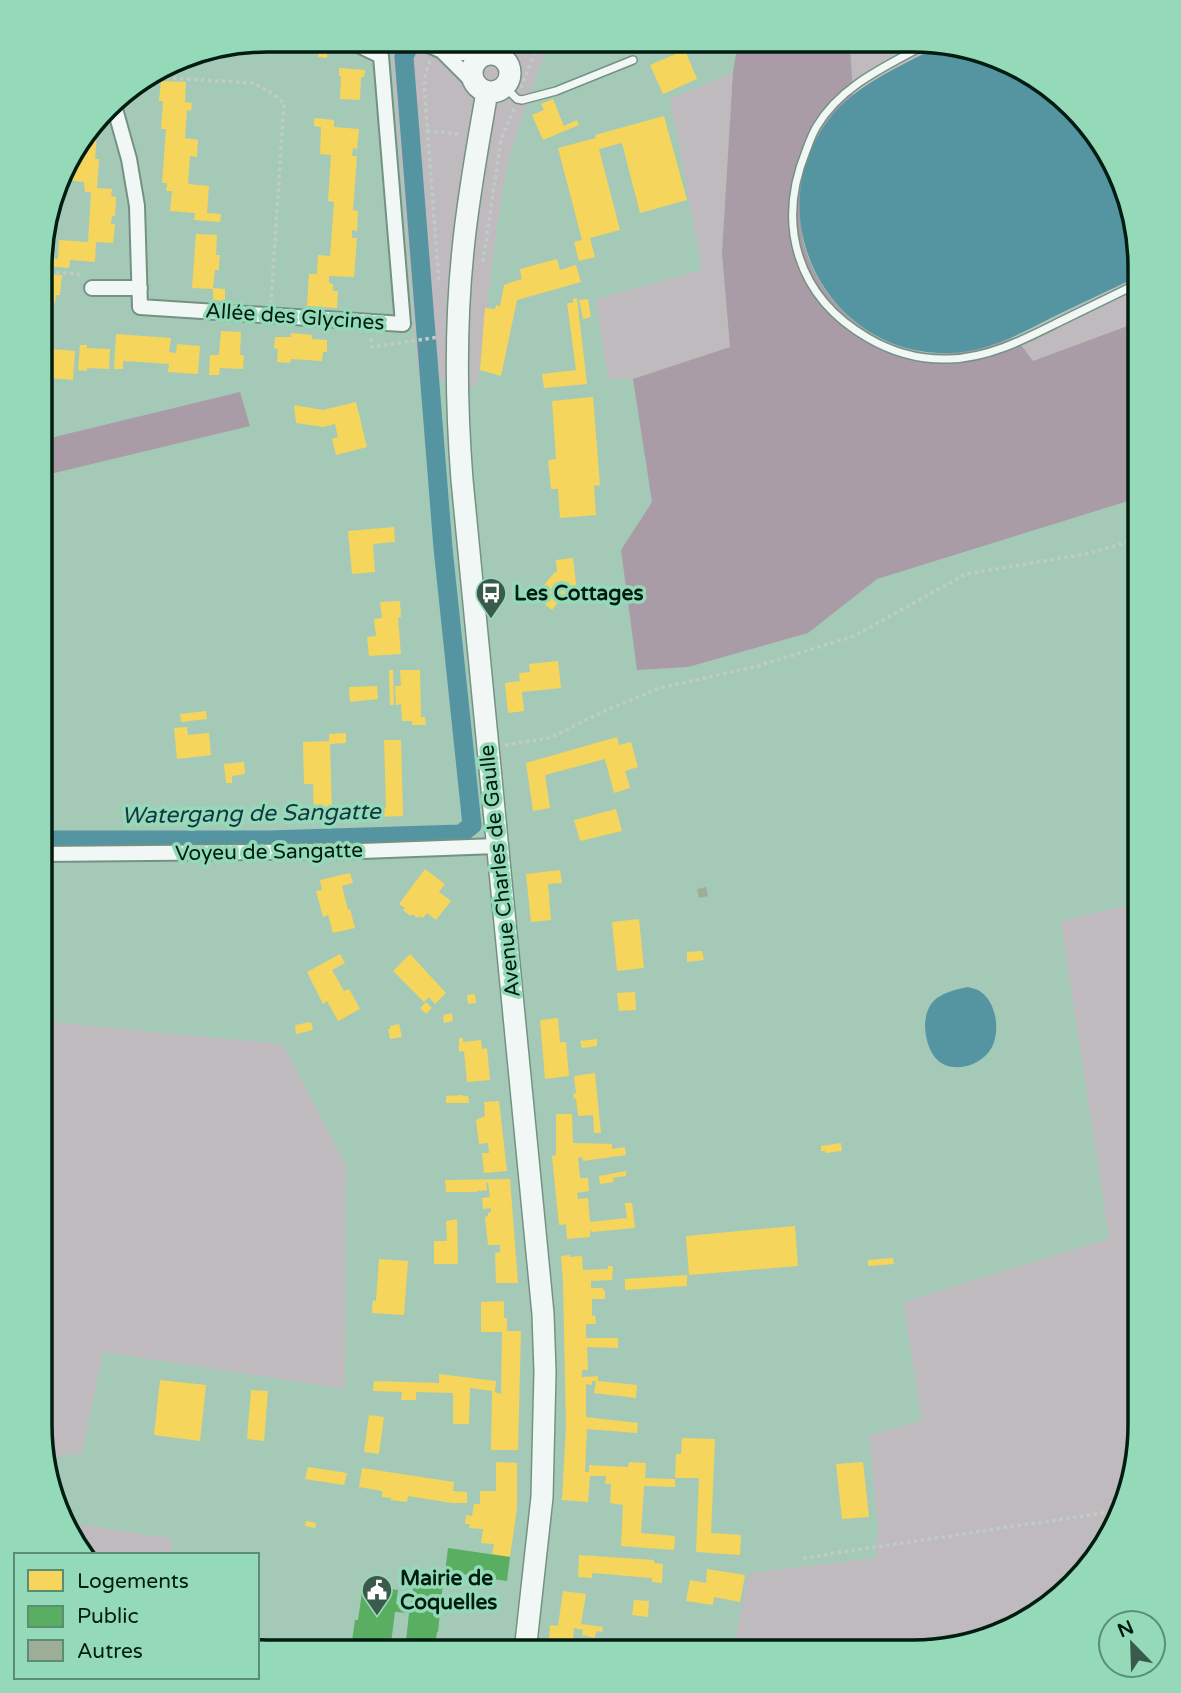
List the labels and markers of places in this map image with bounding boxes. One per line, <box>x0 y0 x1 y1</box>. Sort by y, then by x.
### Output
bus stop icon: Les Cottages <box>474 576 508 620</box>
place label: Les Cottages <box>514 581 644 606</box>
place label: Mairie de Coquelles <box>400 1566 497 1615</box>
public building icon: Mairie de Coquelles <box>360 1573 394 1617</box>

